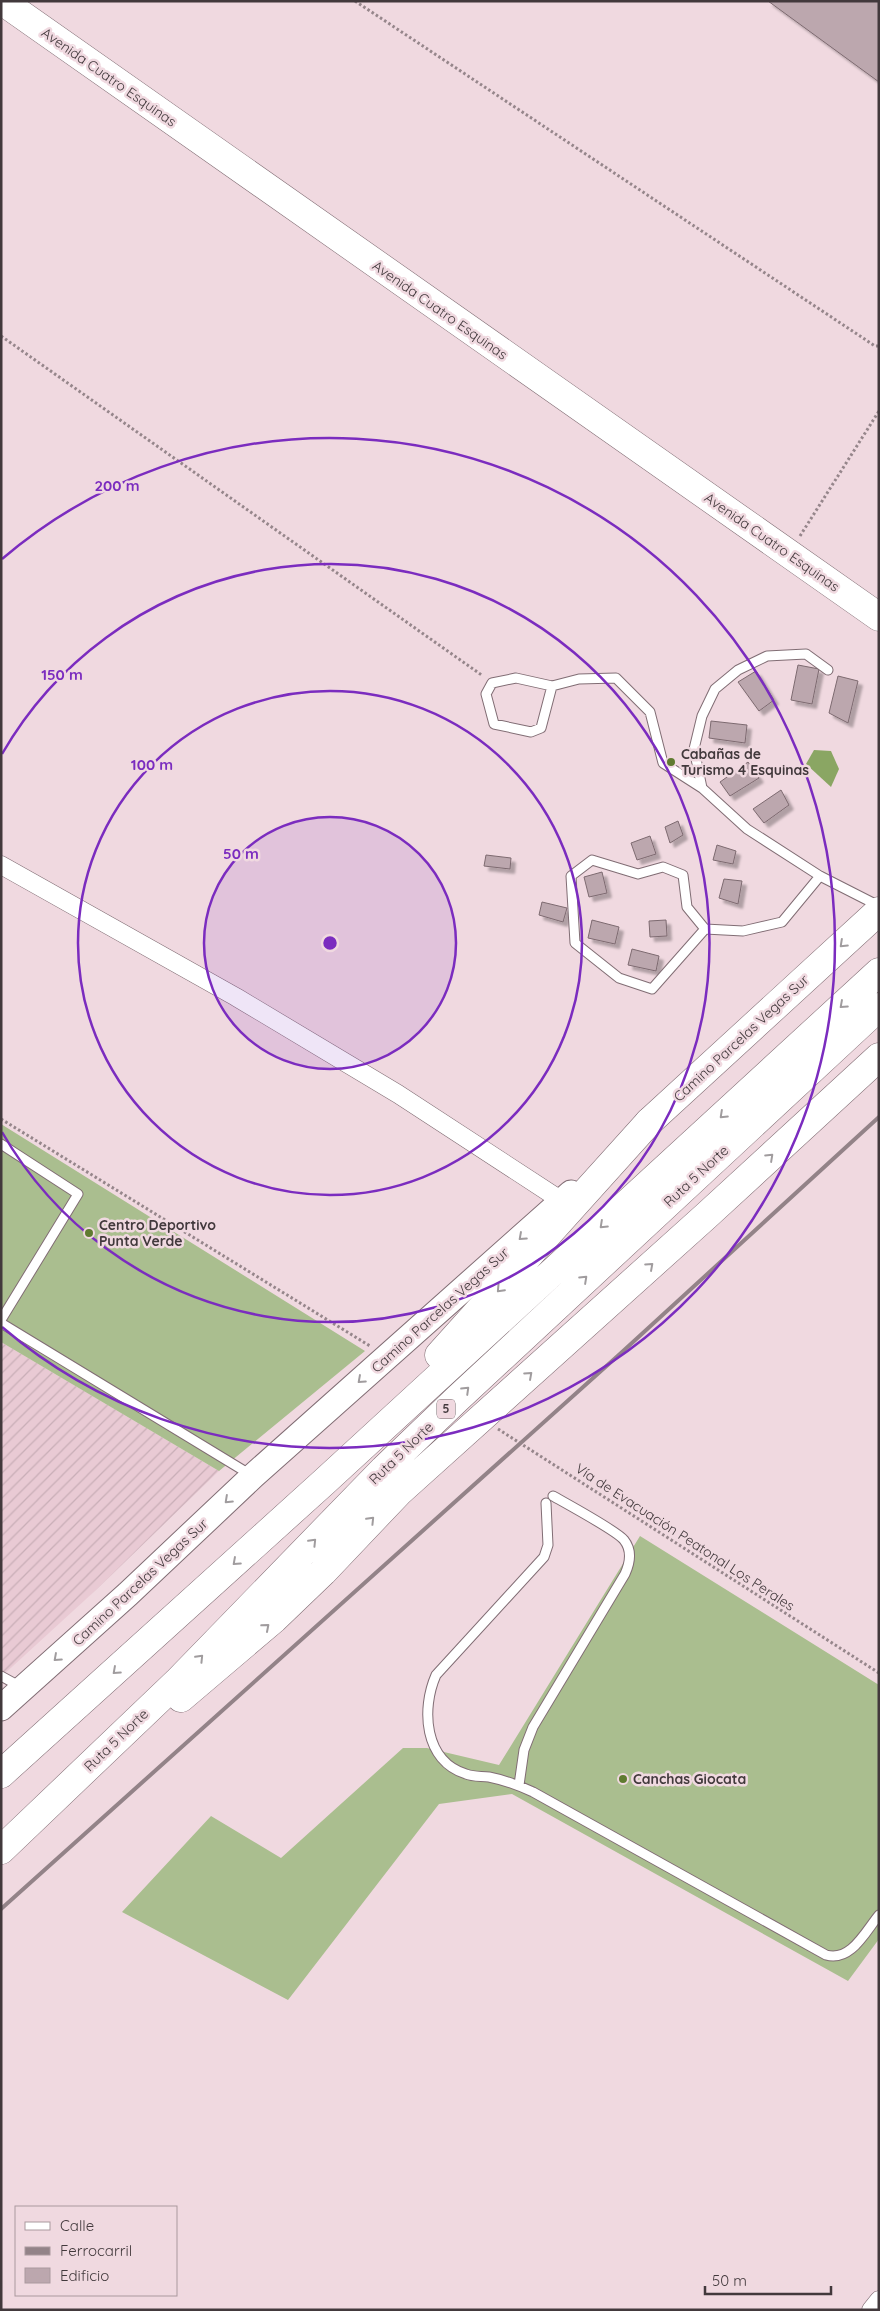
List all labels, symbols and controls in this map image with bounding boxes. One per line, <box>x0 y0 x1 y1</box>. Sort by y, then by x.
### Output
street label: Avenida Cuatro Esquinas <box>38 24 180 130</box>
street label: Avenida Cuatro Esquinas <box>369 257 511 363</box>
text: 200 m <box>95 476 140 495</box>
street label: Avenida Cuatro Esquinas <box>701 489 843 595</box>
text: 150 m <box>41 665 83 684</box>
place label: Cabañas de Turismo 4 Esquinas <box>681 745 809 779</box>
text: 100 m <box>131 755 173 774</box>
marker: Cabañas de Turismo 4 Esquinas <box>665 756 677 768</box>
text: 50 m <box>223 844 259 863</box>
centre of rings <box>321 934 339 952</box>
one-way arrow <box>839 938 848 947</box>
street label: Camino Parcelas Vegas Sur <box>670 970 813 1105</box>
one-way arrow <box>839 999 848 1008</box>
one-way arrow <box>719 1109 728 1118</box>
street label: Ruta 5 Norte <box>660 1141 732 1211</box>
one-way arrow <box>765 1154 774 1163</box>
place label: Centro Deportivo Punta Verde <box>99 1216 216 1250</box>
one-way arrow <box>600 1219 609 1228</box>
marker: Centro Deportivo Punta Verde <box>83 1227 95 1239</box>
one-way arrow <box>519 1231 528 1240</box>
street label: Camino Parcelas Vegas Sur <box>368 1243 513 1376</box>
one-way arrow <box>644 1263 653 1272</box>
one-way arrow <box>579 1276 588 1285</box>
one-way arrow <box>497 1283 506 1292</box>
one-way arrow <box>523 1372 532 1380</box>
one-way arrow <box>358 1374 367 1383</box>
one-way arrow <box>460 1387 469 1396</box>
road number: 5 <box>437 1400 455 1418</box>
street label: Ruta 5 Norte <box>365 1418 437 1488</box>
street label: Vía de Evacuación Peatonal Los Perales <box>572 1459 798 1615</box>
one-way arrow <box>224 1494 233 1503</box>
street label: Camino Parcelas Vegas Sur <box>69 1514 212 1649</box>
one-way arrow <box>365 1517 374 1526</box>
one-way arrow <box>307 1538 316 1547</box>
one-way arrow <box>233 1556 242 1565</box>
one-way arrow <box>260 1623 269 1632</box>
one-way arrow <box>54 1652 63 1661</box>
one-way arrow <box>194 1655 203 1664</box>
one-way arrow <box>112 1665 121 1674</box>
street label: Ruta 5 Norte <box>80 1705 152 1775</box>
place label: Canchas Giocata <box>633 1770 746 1788</box>
marker: Canchas Giocata <box>617 1773 629 1785</box>
legend <box>15 2206 178 2296</box>
text: Calle <box>60 2216 94 2235</box>
text: Ferrocarril <box>60 2241 132 2260</box>
scale bar <box>705 2264 831 2296</box>
text: Edificio <box>60 2266 109 2285</box>
text: 50 m <box>712 2271 747 2290</box>

